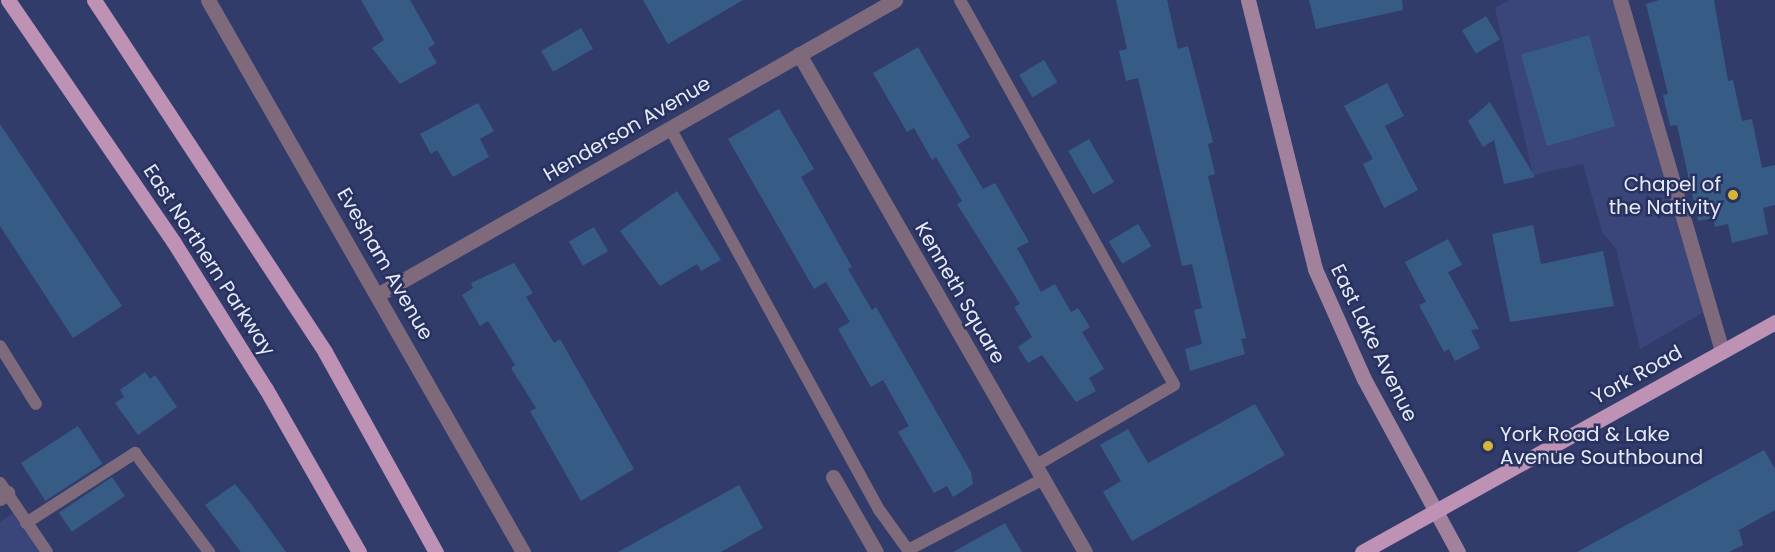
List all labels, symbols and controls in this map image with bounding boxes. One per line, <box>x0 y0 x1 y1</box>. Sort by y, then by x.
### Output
street label: Henderson Avenue <box>539 71 715 187</box>
street label: East Northern Parkway <box>138 160 280 360</box>
place label: Chapel of the Nativity <box>1609 172 1721 219</box>
street label: Evesham Avenue <box>332 184 438 344</box>
marker: Chapel of the Nativity <box>1726 188 1740 202</box>
street label: Kenneth Square <box>910 218 1010 368</box>
street label: East Lake Avenue <box>1325 260 1423 426</box>
street label: York Road <box>1588 340 1686 410</box>
place label: York Road & Lake Avenue Southbound <box>1500 422 1703 469</box>
marker: York Road & Lake Avenue Southbound <box>1481 439 1495 453</box>

